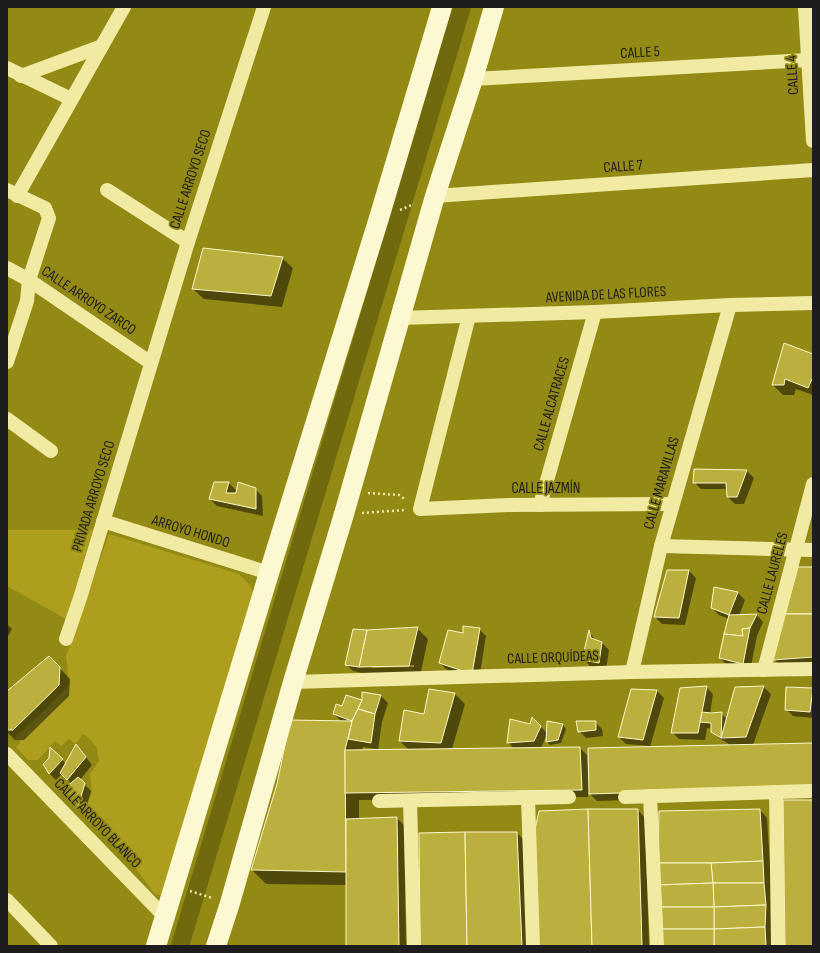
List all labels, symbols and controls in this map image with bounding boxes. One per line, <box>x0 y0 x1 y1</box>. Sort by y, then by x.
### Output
street label: CALLE 5 <box>620 42 660 63</box>
street label: CALLE 4 <box>782 55 803 95</box>
street label: CALLE ARROYO SECO <box>165 127 215 231</box>
street label: CALLE 7 <box>603 156 643 177</box>
street label: CALLE ARROYO ZARCO <box>38 262 140 339</box>
street label: AVENIDA DE LAS FLORES <box>544 282 667 307</box>
street label: CALLE ALCATRACES <box>529 355 574 454</box>
street label: CALLE MARAVILLAS <box>639 435 684 532</box>
street label: PRIVADA ARROYO SECO <box>68 438 119 554</box>
street label: CALLE JAZMÍN <box>512 479 580 498</box>
street label: ARROYO HONDO <box>149 510 232 552</box>
street label: CALLE LAURELES <box>752 530 793 616</box>
street label: CALLE ORQUÍDEAS <box>507 646 599 669</box>
street label: CALLE ARROYO BLANCO <box>50 775 145 872</box>

